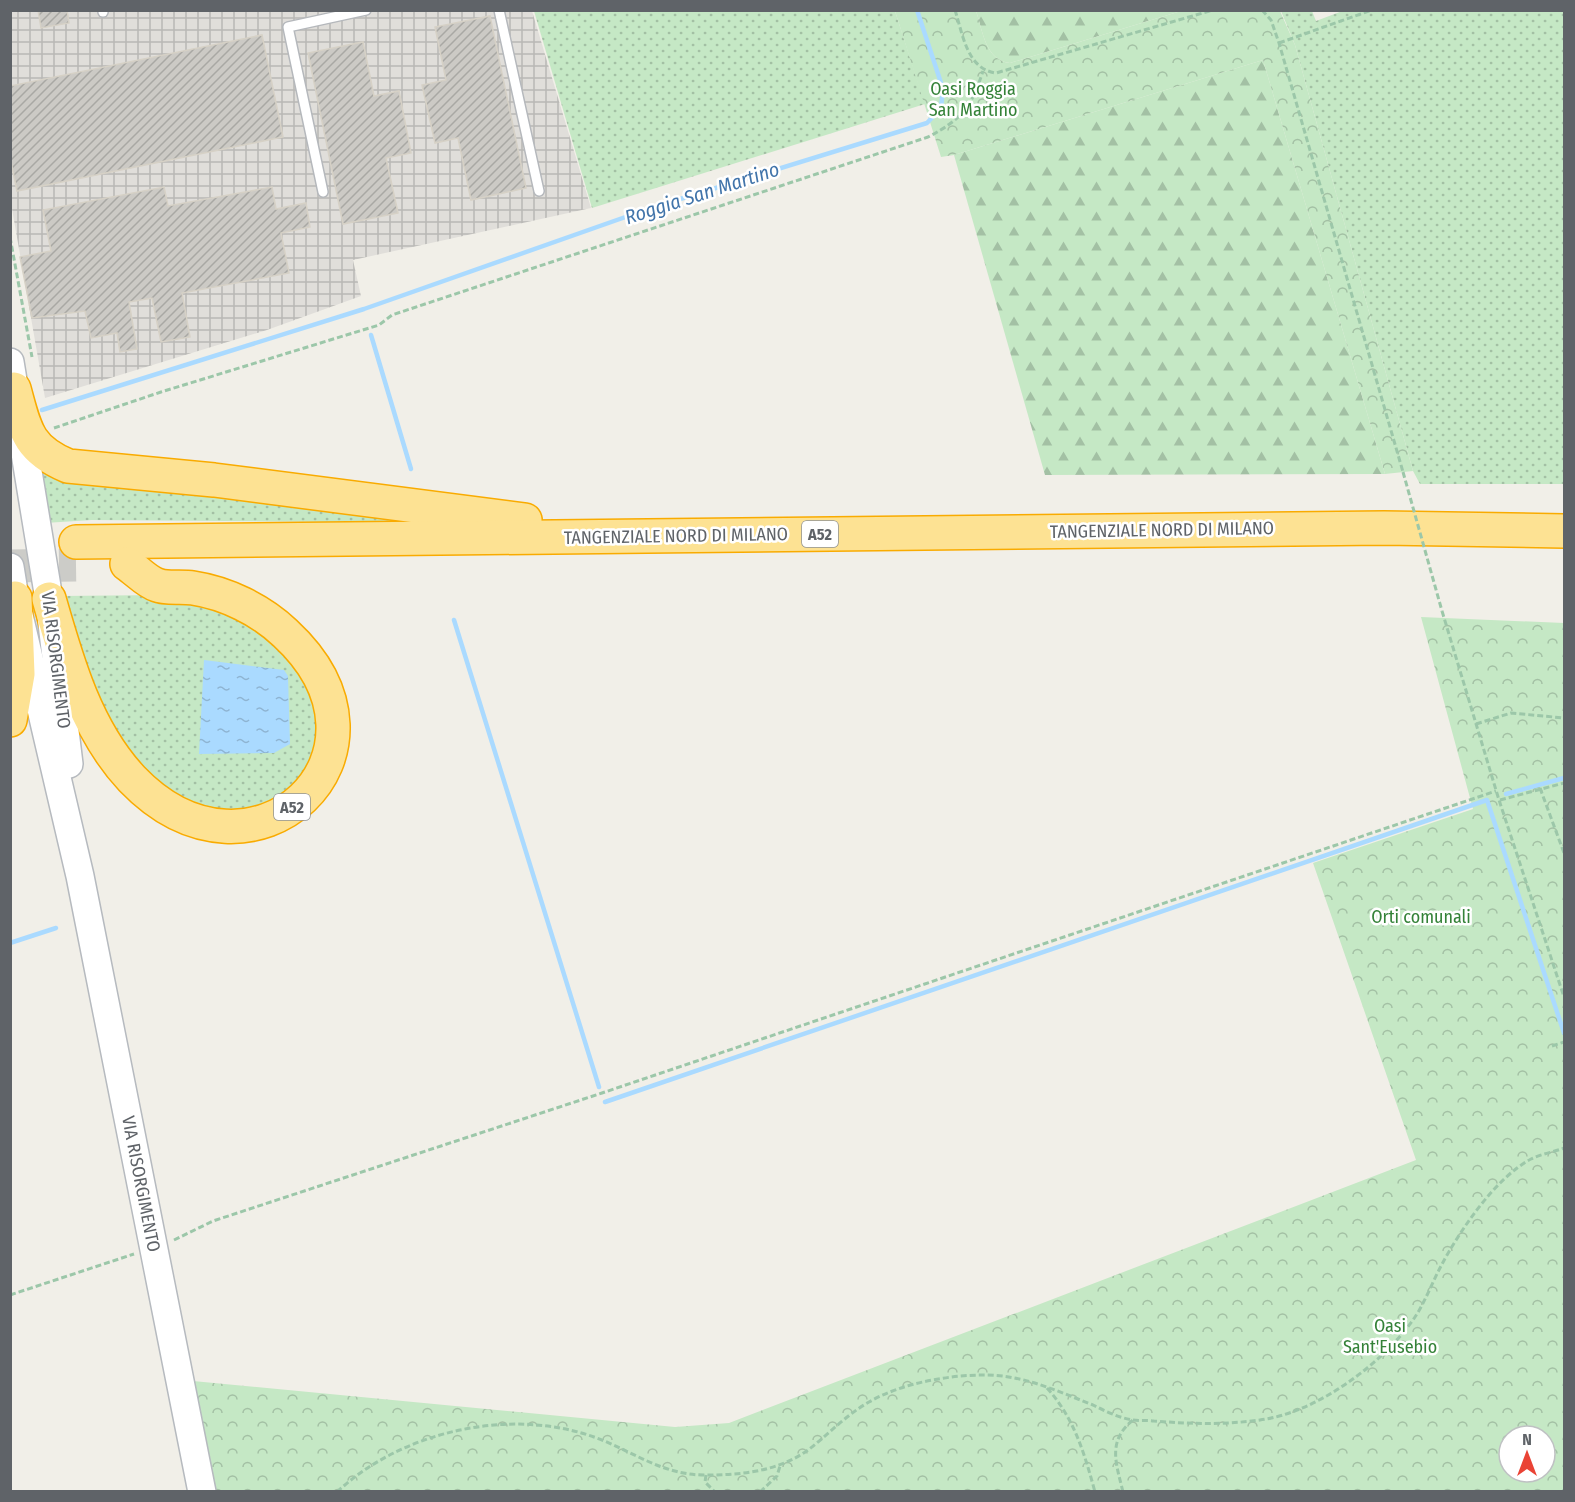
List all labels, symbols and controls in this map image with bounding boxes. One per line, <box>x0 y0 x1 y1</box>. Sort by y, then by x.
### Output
park label: Oasi Roggia San Martino <box>929 78 1017 121</box>
water label: Roggia San Martino <box>622 157 782 229</box>
street label: TANGENZIALE NORD DI MILANO <box>1050 517 1274 543</box>
road number: A52 <box>802 521 838 547</box>
street label: TANGENZIALE NORD DI MILANO <box>564 523 788 549</box>
street label: VIA RISORGIMENTO <box>37 590 75 730</box>
road number: A52 <box>274 794 310 820</box>
park label: Orti comunali <box>1371 906 1471 928</box>
street label: VIA RISORGIMENTO <box>117 1114 165 1254</box>
park label: Oasi Sant'Eusebio <box>1343 1315 1437 1358</box>
north arrow <box>1497 1424 1557 1484</box>
text: N <box>1522 1430 1532 1449</box>

